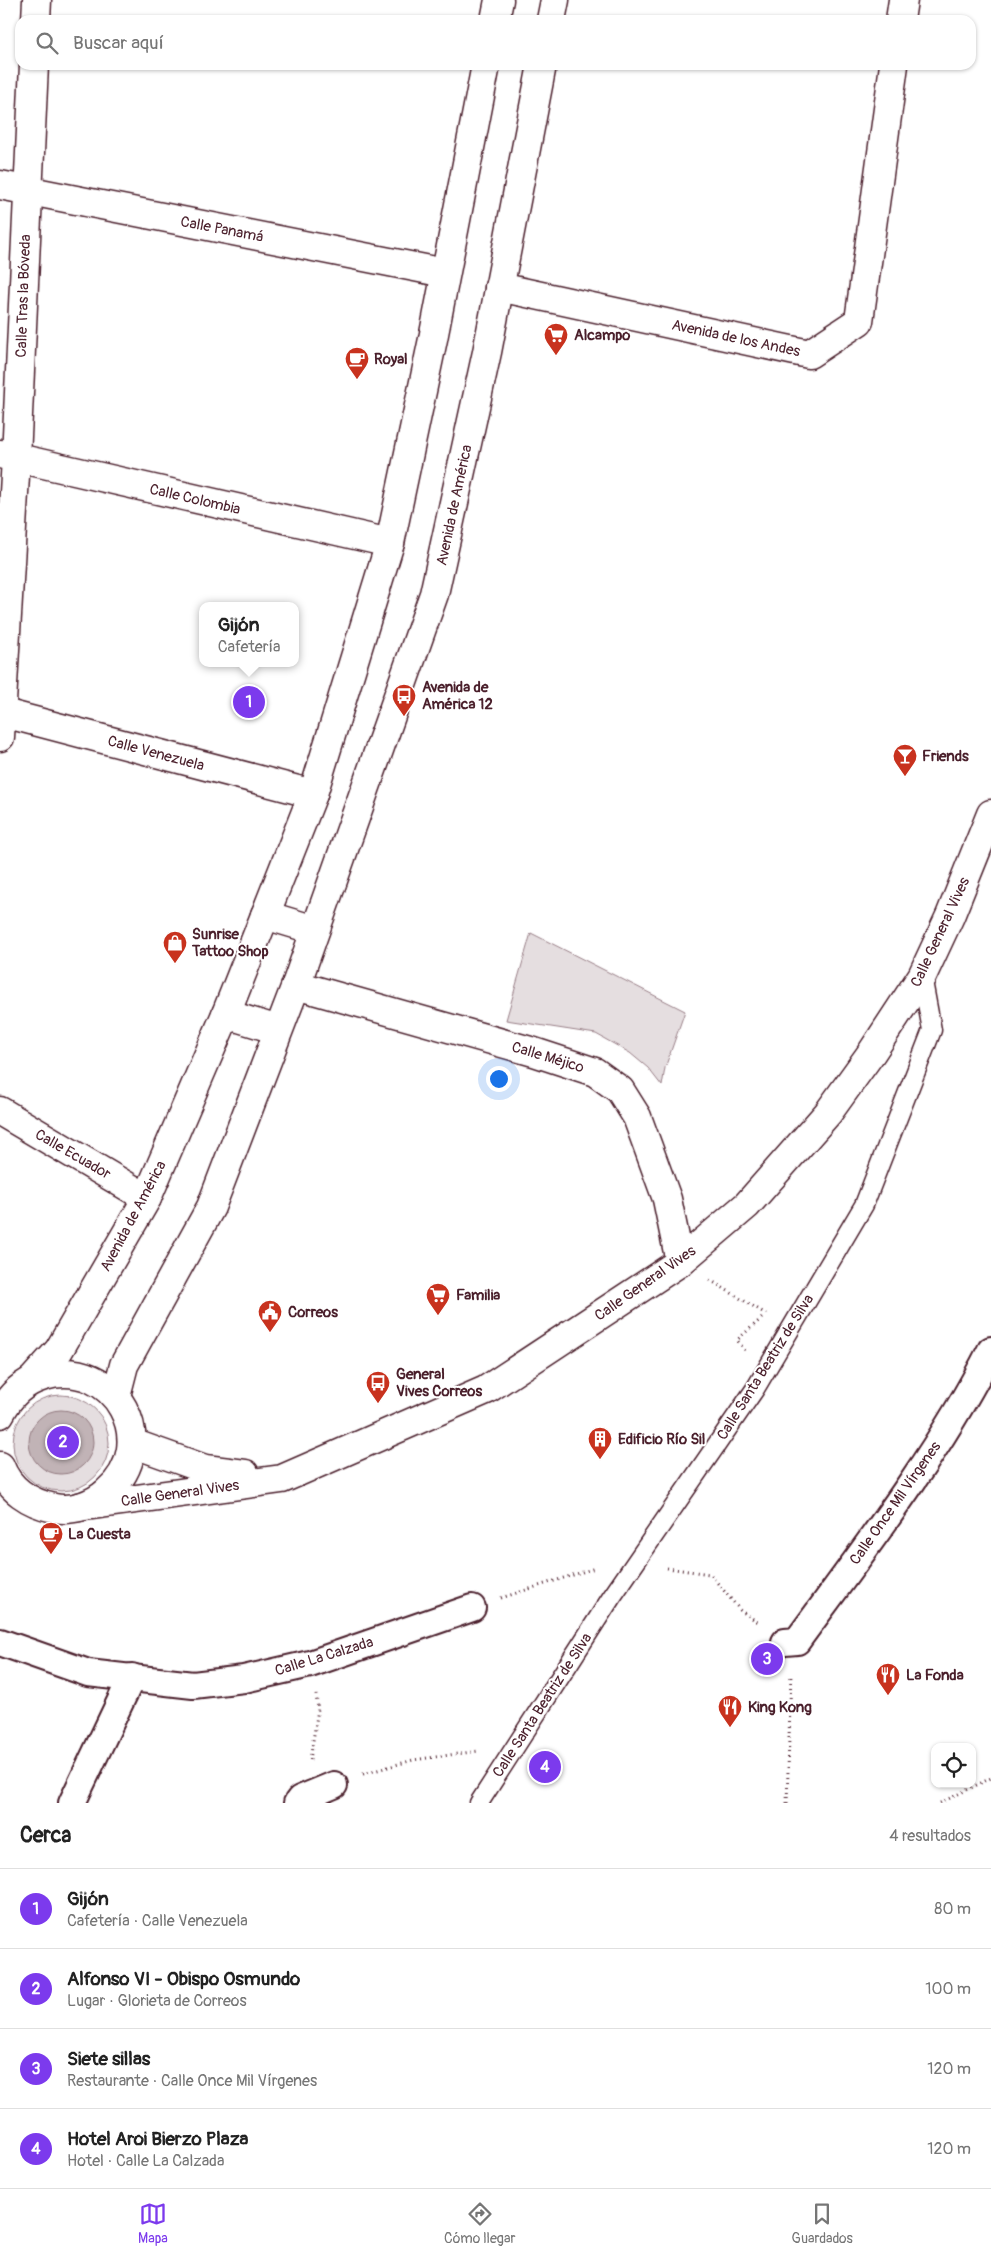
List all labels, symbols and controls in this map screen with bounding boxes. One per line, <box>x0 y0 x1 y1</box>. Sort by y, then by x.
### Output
search box <box>15 15 976 70</box>
icon: search <box>33 29 61 57</box>
text: Buscar aquí <box>73 31 164 55</box>
street label: Calle Panamá <box>179 212 265 247</box>
street label: Calle Tras la Bóveda <box>12 234 35 358</box>
street label: Avenida de los Andes <box>670 316 802 361</box>
supermarket icon: Alcampo <box>543 322 569 356</box>
place label: Alcampo <box>574 326 630 345</box>
cafe icon: Royal <box>344 346 370 380</box>
place label: Royal <box>374 350 408 369</box>
street label: Avenida de América <box>432 443 477 567</box>
street label: Calle Colombia <box>148 480 242 519</box>
popup <box>199 602 299 667</box>
text: Gijón <box>218 613 260 637</box>
text: Cafetería <box>218 637 280 657</box>
place label: Avenida de América 12 <box>422 678 493 714</box>
pin: 1 <box>233 683 265 721</box>
bus stop icon: Avenida de América 12 <box>391 683 417 717</box>
street label: Calle Venezuela <box>105 731 206 776</box>
bar icon: Friends <box>892 743 918 777</box>
place label: Friends <box>922 747 969 766</box>
street label: Calle General Vives <box>907 874 974 990</box>
place label: Sunrise Tattoo Shop <box>191 925 268 961</box>
shop icon: Sunrise Tattoo Shop <box>162 930 188 964</box>
street label: Calle Méjico <box>509 1037 586 1077</box>
your location <box>486 1066 512 1092</box>
street label: Calle Ecuador <box>31 1125 115 1184</box>
street label: Avenida de América <box>96 1157 171 1275</box>
street label: Calle General Vives <box>591 1241 700 1325</box>
supermarket icon: Familia <box>425 1282 451 1316</box>
place label: Familia <box>456 1286 500 1305</box>
street label: Calle Santa Beatriz de Silva <box>713 1291 818 1444</box>
public building icon: Correos <box>257 1299 283 1333</box>
place label: Correos <box>288 1303 338 1322</box>
place label: General Vives Correos <box>396 1365 482 1401</box>
bus stop icon: General Vives Correos <box>365 1370 391 1404</box>
pin: 2 <box>47 1423 79 1461</box>
building icon: Edificio Río Sil <box>587 1426 613 1460</box>
place label: Edificio Río Sil <box>618 1430 705 1449</box>
street label: Calle Once Mil Vírgenes <box>846 1438 945 1569</box>
street label: Calle General Vives <box>120 1476 241 1511</box>
cafe icon: La Cuesta <box>38 1521 64 1555</box>
place label: La Cuesta <box>68 1525 131 1544</box>
street label: Calle Santa Beatriz de Silva <box>489 1630 596 1781</box>
street label: Calle La Calzada <box>273 1633 376 1680</box>
pin: 3 <box>751 1640 783 1678</box>
restaurant icon: La Fonda <box>875 1662 901 1696</box>
place label: La Fonda <box>906 1666 964 1685</box>
restaurant icon: King Kong <box>717 1694 743 1728</box>
place label: King Kong <box>748 1698 812 1717</box>
map controls <box>931 1743 976 1788</box>
button: locate <box>931 1743 976 1788</box>
pin: 4 <box>529 1748 561 1786</box>
text: Cerca <box>20 1822 71 1849</box>
text: 4 resultados <box>889 1826 971 1846</box>
text: Gijón <box>67 1887 109 1911</box>
text: 1 <box>33 1899 39 1919</box>
text: 80 m <box>934 1899 971 1919</box>
text: Cafetería · Calle Venezuela <box>67 1911 248 1931</box>
text: Alfonso VI - Obispo Osmundo <box>67 1967 300 1991</box>
text: 2 <box>32 1979 40 1999</box>
text: 100 m <box>925 1979 971 1999</box>
text: Lugar · Glorieta de Correos <box>67 1991 247 2011</box>
text: Siete sillas <box>67 2047 150 2071</box>
text: 3 <box>32 2059 40 2079</box>
text: 120 m <box>927 2059 971 2079</box>
text: Restaurante · Calle Once Mil Vírgenes <box>67 2071 317 2091</box>
text: Hotel Aroi Bierzo Plaza <box>67 2127 248 2151</box>
text: 4 <box>31 2139 41 2159</box>
text: 120 m <box>927 2139 971 2159</box>
text: Hotel · Calle La Calzada <box>67 2151 224 2171</box>
tab: Mapa <box>138 2200 168 2247</box>
tab: Cómo llegar <box>444 2200 515 2247</box>
tab: Guardados <box>792 2200 853 2247</box>

